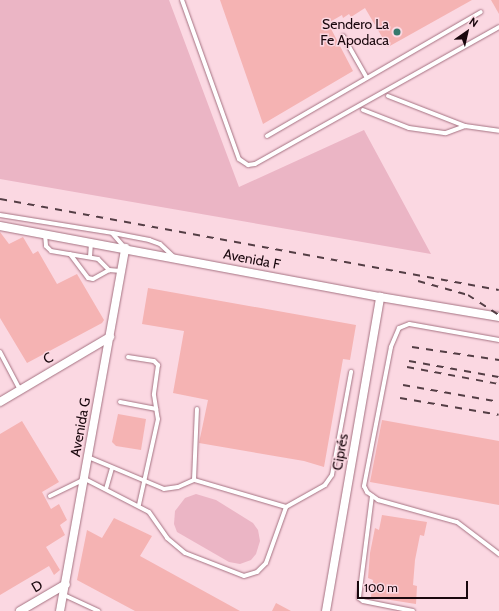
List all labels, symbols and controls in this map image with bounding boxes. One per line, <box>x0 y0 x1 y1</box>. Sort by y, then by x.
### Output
north arrow <box>447 12 487 52</box>
text: N <box>467 14 481 30</box>
place label: Sendero La Fe Apodaca <box>320 16 389 48</box>
marker: Sendero La Fe Apodaca <box>392 27 402 37</box>
street label: Avenida F <box>222 245 282 273</box>
street label: C <box>40 349 56 367</box>
street label: Avenida G <box>67 396 93 458</box>
street label: Ciprés <box>329 432 351 472</box>
scale bar <box>359 573 470 599</box>
street label: D <box>28 576 46 596</box>
text: 100 m <box>364 580 398 595</box>

